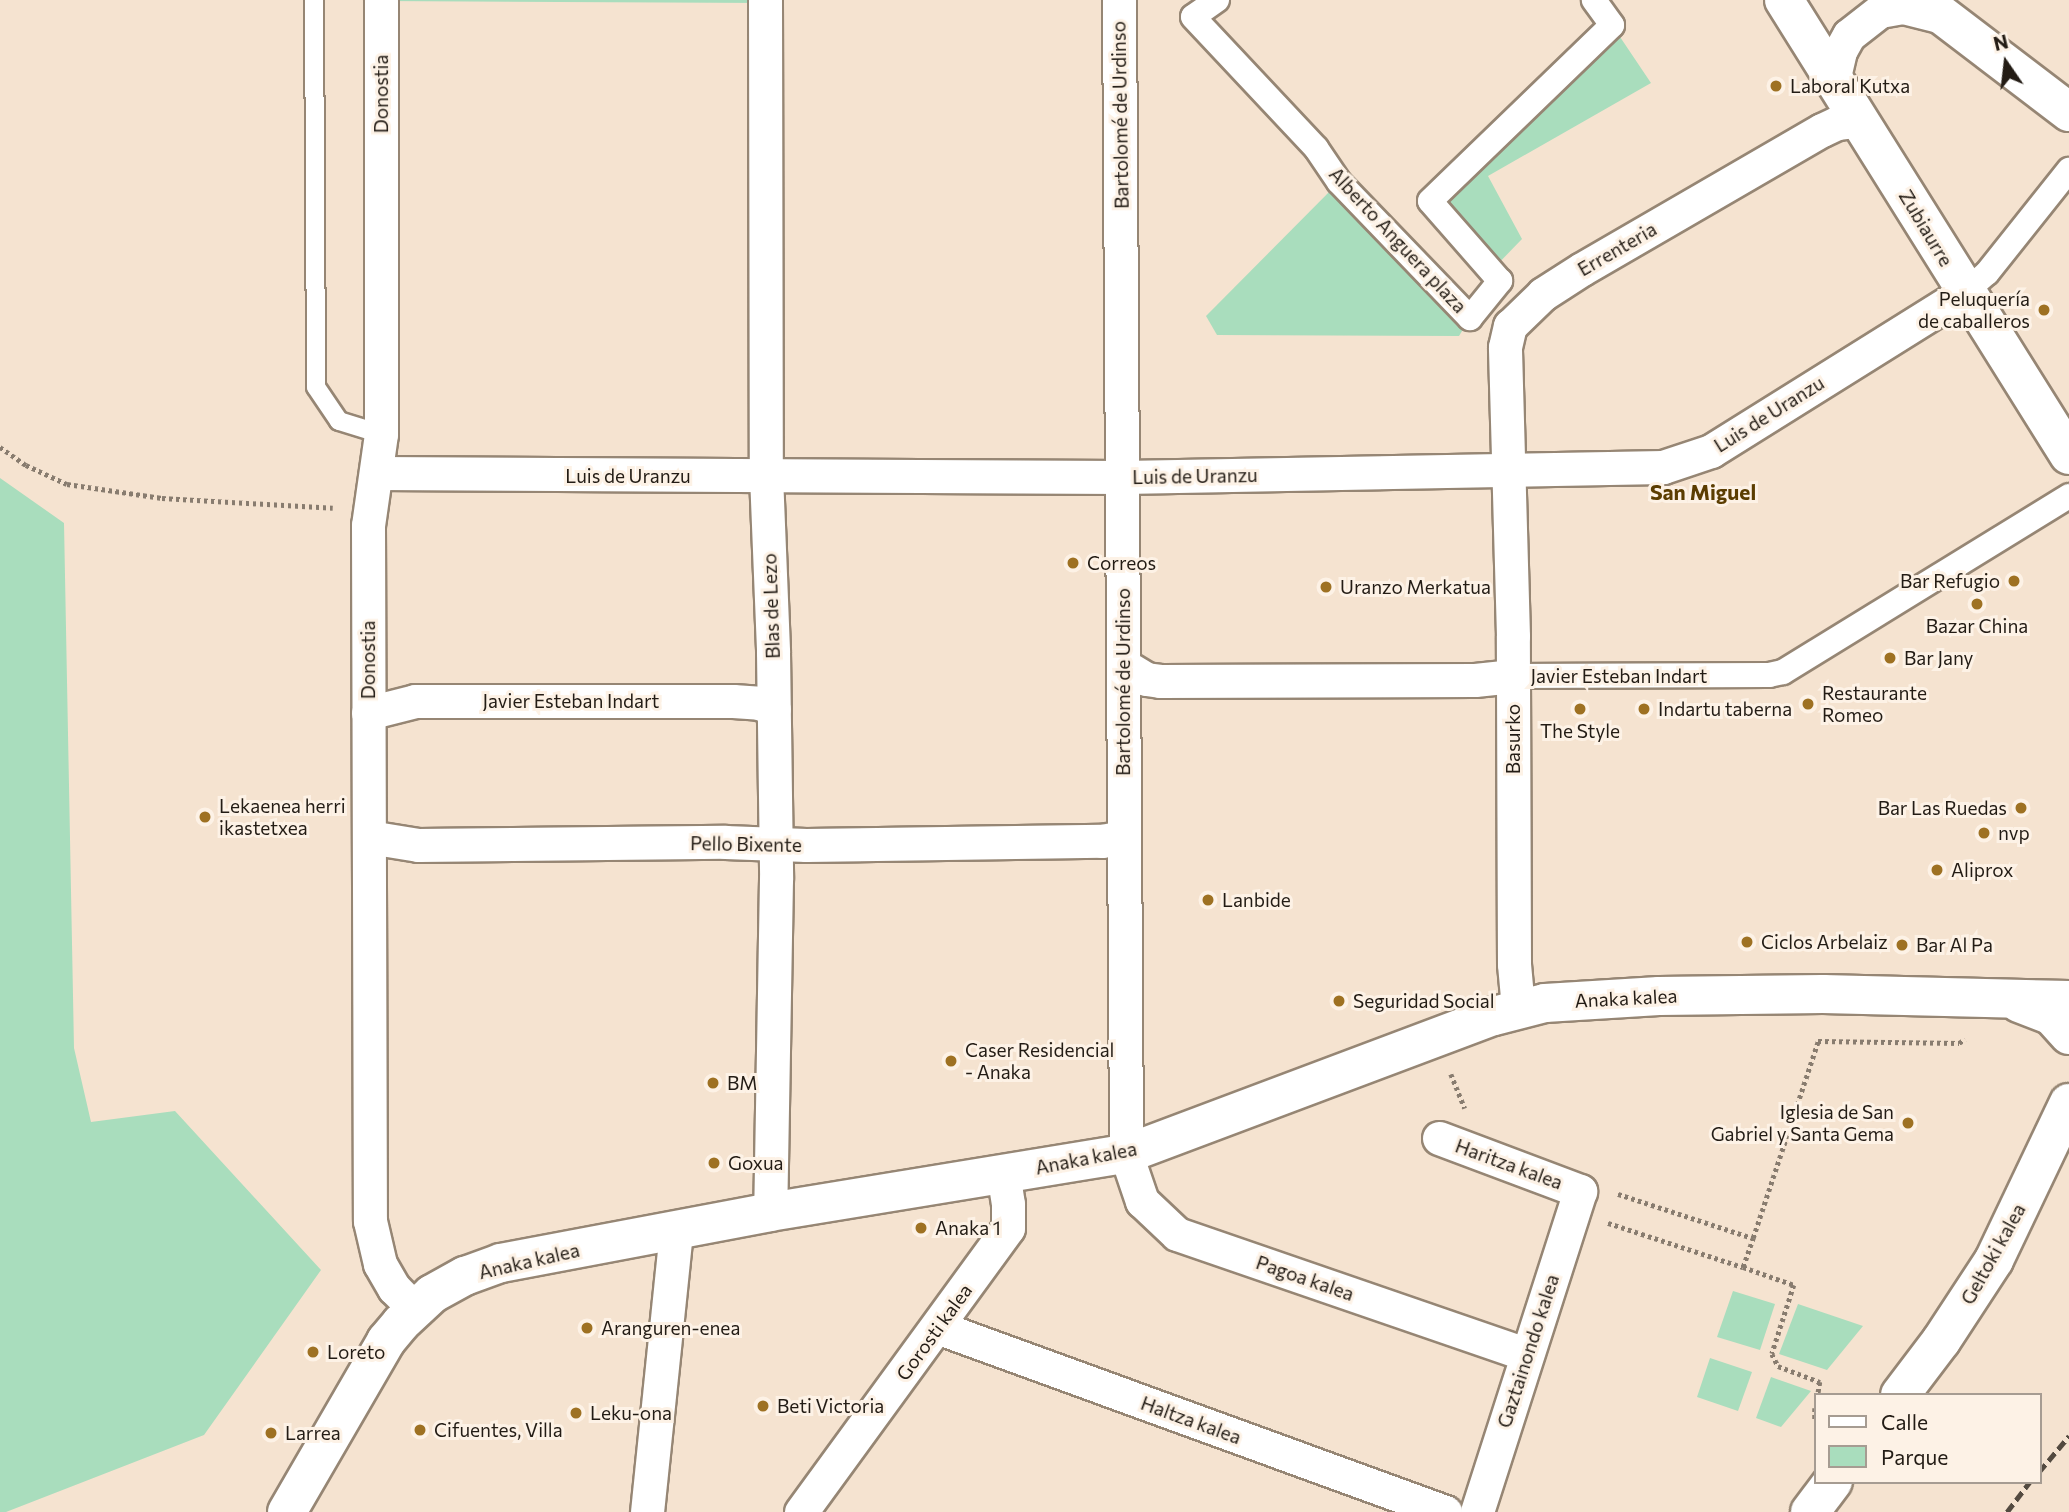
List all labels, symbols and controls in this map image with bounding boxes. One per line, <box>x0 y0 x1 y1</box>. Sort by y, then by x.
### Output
street label: Bartolomé de Urdinso <box>1107 21 1133 209</box>
north arrow <box>1971 28 2041 98</box>
text: N <box>1991 29 2010 55</box>
street label: Donostia <box>370 55 392 133</box>
place label: Laboral Kutxa <box>1790 75 1910 97</box>
marker: Laboral Kutxa <box>1768 78 1784 94</box>
street label: Alberto Anguera plaza <box>1325 162 1471 318</box>
street label: Zubiaurre <box>1894 186 1958 270</box>
street label: Errenteria <box>1574 217 1660 281</box>
place label: Peluquería de caballeros <box>1918 288 2030 332</box>
marker: Peluquería de caballeros <box>2036 302 2052 318</box>
street label: Luis de Uranzu <box>1710 371 1828 457</box>
street label: Luis de Uranzu <box>1132 464 1258 488</box>
street label: Luis de Uranzu <box>565 465 691 487</box>
district label: San Miguel <box>1650 479 1756 505</box>
place label: Correos <box>1087 552 1156 574</box>
street label: Blas de Lezo <box>758 553 784 659</box>
marker: Correos <box>1065 555 1081 571</box>
place label: Bar Refugio <box>1900 570 2000 592</box>
marker: Bar Refugio <box>2006 573 2022 589</box>
place label: Uranzo Merkatua <box>1340 576 1491 598</box>
marker: Uranzo Merkatua <box>1318 579 1334 595</box>
street label: Bartolomé de Urdinso <box>1112 588 1134 776</box>
marker: Bazar China <box>1969 596 1985 612</box>
place label: Bazar China <box>1926 615 2028 637</box>
street label: Donostia <box>357 621 379 699</box>
place label: Bar Jany <box>1904 647 1973 669</box>
marker: Bar Jany <box>1882 650 1898 666</box>
street label: Javier Esteban Indart <box>1531 665 1707 687</box>
place label: Restaurante Romeo <box>1822 682 1927 726</box>
street label: Javier Esteban Indart <box>483 690 659 712</box>
marker: Restaurante Romeo <box>1800 696 1816 712</box>
place label: Indartu taberna <box>1658 698 1792 720</box>
marker: The Style <box>1572 701 1588 717</box>
marker: Indartu taberna <box>1636 701 1652 717</box>
street label: Basurko <box>1502 704 1524 774</box>
place label: The Style <box>1540 720 1620 742</box>
place label: Lekaenea herri ikastetxea <box>219 795 346 839</box>
place label: Bar Las Ruedas <box>1878 797 2007 819</box>
marker: Bar Las Ruedas <box>2013 800 2029 816</box>
marker: Lekaenea herri ikastetxea <box>197 809 213 825</box>
place label: nvp <box>1998 822 2030 844</box>
marker: nvp <box>1976 825 1992 841</box>
street label: Pello Bixente <box>690 832 802 856</box>
place label: Aliprox <box>1951 859 2013 881</box>
marker: Aliprox <box>1929 862 1945 878</box>
place label: Lanbide <box>1222 889 1291 911</box>
marker: Lanbide <box>1200 892 1216 908</box>
place label: Ciclos Arbelaiz <box>1761 931 1888 953</box>
marker: Ciclos Arbelaiz <box>1739 934 1755 950</box>
place label: Bar Al Pa <box>1916 934 1993 956</box>
marker: Bar Al Pa <box>1894 937 1910 953</box>
street label: Anaka kalea <box>1574 984 1678 1012</box>
place label: Seguridad Social <box>1353 990 1495 1012</box>
marker: Seguridad Social <box>1331 993 1347 1009</box>
place label: Caser Residencial - Anaka <box>965 1039 1114 1083</box>
marker: Caser Residencial - Anaka <box>943 1053 959 1069</box>
place label: BM <box>727 1072 757 1094</box>
marker: BM <box>705 1075 721 1091</box>
place label: Iglesia de San Gabriel y Santa Gema <box>1711 1101 1894 1145</box>
marker: Iglesia de San Gabriel y Santa Gema <box>1900 1115 1916 1131</box>
street label: Haritza kalea <box>1452 1134 1566 1194</box>
street label: Anaka kalea <box>1033 1137 1139 1179</box>
place label: Goxua <box>728 1152 784 1174</box>
marker: Goxua <box>706 1155 722 1171</box>
street label: Geltoki kalea <box>1956 1200 2030 1308</box>
place label: Anaka 1 <box>935 1217 1001 1239</box>
marker: Anaka 1 <box>913 1220 929 1236</box>
street label: Anaka kalea <box>476 1238 582 1284</box>
street label: Pagoa kalea <box>1253 1251 1357 1305</box>
street label: Gaztainondo kalea <box>1492 1271 1564 1431</box>
street label: Gorosti kalea <box>891 1279 977 1385</box>
place label: Aranguren-enea <box>601 1317 740 1339</box>
marker: Aranguren-enea <box>579 1320 595 1336</box>
place label: Loreto <box>327 1341 385 1363</box>
marker: Loreto <box>305 1344 321 1360</box>
street label: Haltza kalea <box>1138 1391 1244 1449</box>
legend <box>1814 1393 2041 1484</box>
place label: Beti Victoria <box>777 1395 884 1417</box>
marker: Beti Victoria <box>755 1398 771 1414</box>
place label: Leku-ona <box>590 1402 672 1424</box>
marker: Leku-ona <box>568 1405 584 1421</box>
text: Calle <box>1881 1409 1928 1434</box>
place label: Cifuentes, Villa <box>434 1419 563 1441</box>
place label: Larrea <box>285 1422 341 1444</box>
marker: Cifuentes, Villa <box>412 1422 428 1438</box>
marker: Larrea <box>263 1425 279 1441</box>
text: Parque <box>1881 1444 1948 1469</box>

